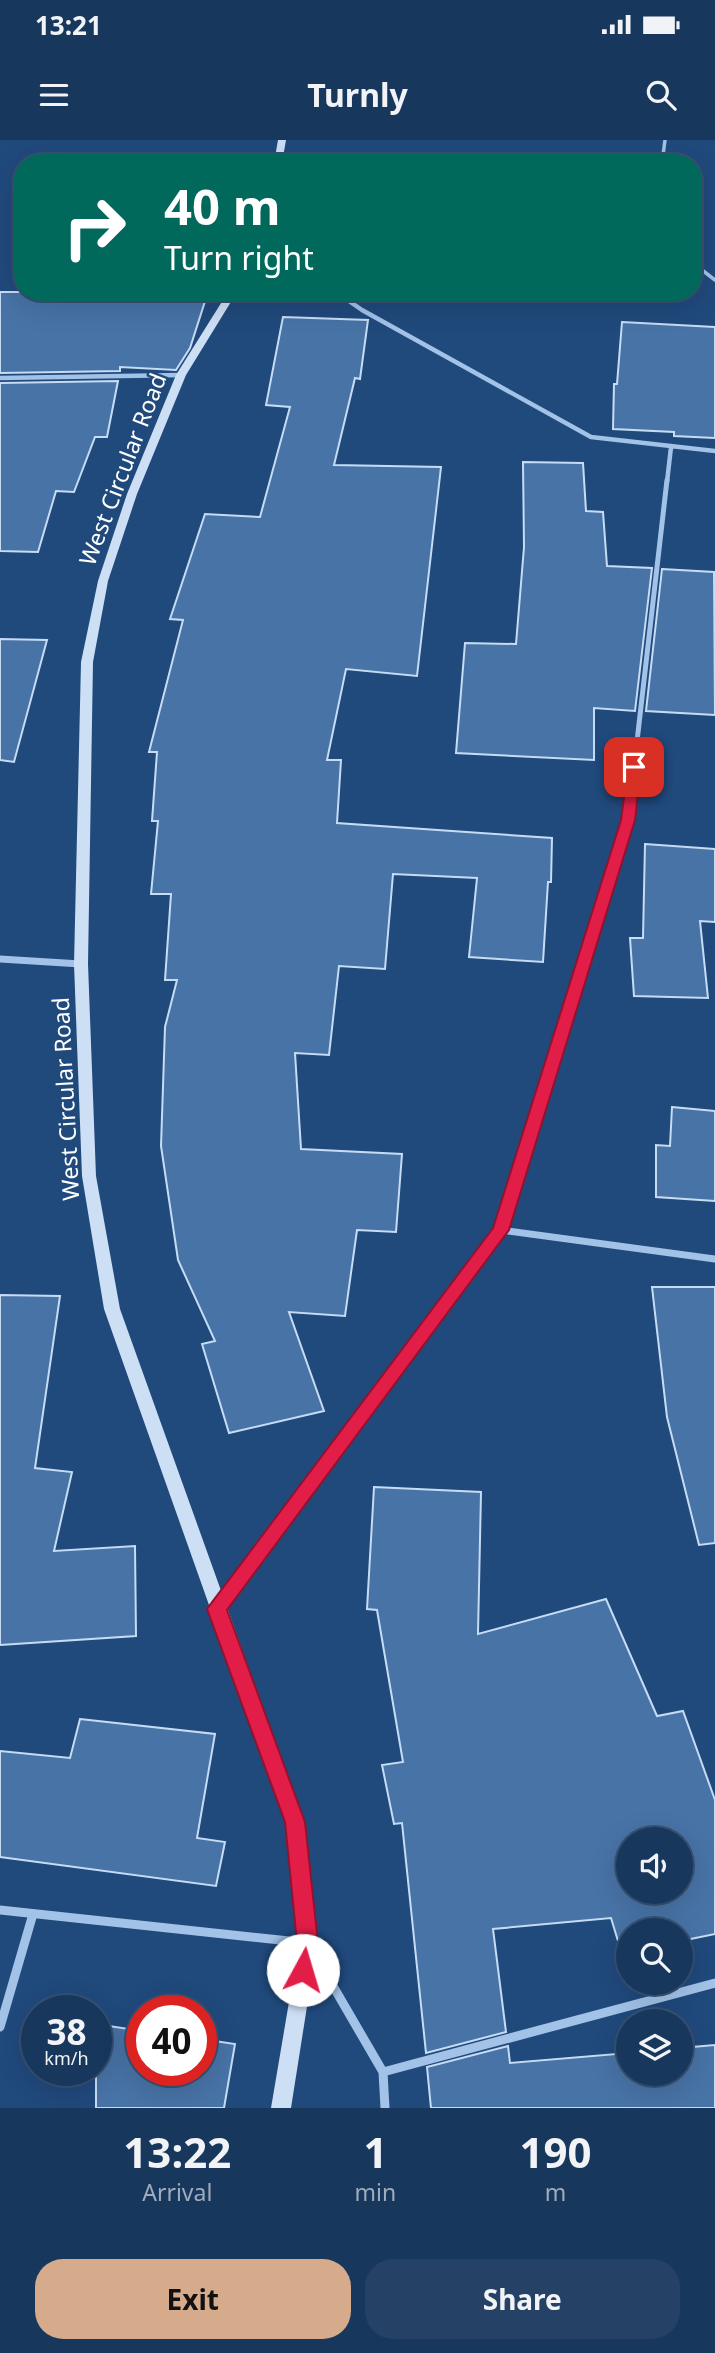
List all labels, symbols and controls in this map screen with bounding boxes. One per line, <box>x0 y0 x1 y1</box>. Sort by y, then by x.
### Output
text: 13:21 <box>35 7 102 43</box>
text: Turnly <box>307 73 408 116</box>
icon: menu <box>35 76 73 114</box>
icon: search <box>642 76 680 114</box>
text: 40 m <box>164 173 281 239</box>
icon: right <box>49 182 140 273</box>
text: Turn right <box>164 236 314 279</box>
street label: West Circular Road <box>71 368 173 570</box>
pin <box>604 737 664 797</box>
icon: arrive <box>615 748 653 786</box>
street label: West Circular Road <box>44 997 86 1201</box>
map controls <box>616 1827 693 2086</box>
button: sound <box>616 1827 693 1904</box>
button: search <box>616 1918 693 1995</box>
position arrow <box>266 1933 340 2007</box>
speed limit sign: 40 <box>126 1995 217 2086</box>
text: 38 <box>46 2008 87 2055</box>
button: layers <box>616 2009 693 2086</box>
text: km/h <box>44 2046 89 2070</box>
text: 13:22 <box>123 2123 231 2180</box>
text: 1 <box>363 2123 387 2180</box>
text: 190 <box>520 2123 592 2180</box>
text: Arrival <box>142 2176 212 2208</box>
text: min <box>355 2176 396 2208</box>
text: m <box>545 2176 566 2208</box>
button: Exit <box>35 2259 351 2339</box>
button: Share <box>365 2259 680 2339</box>

